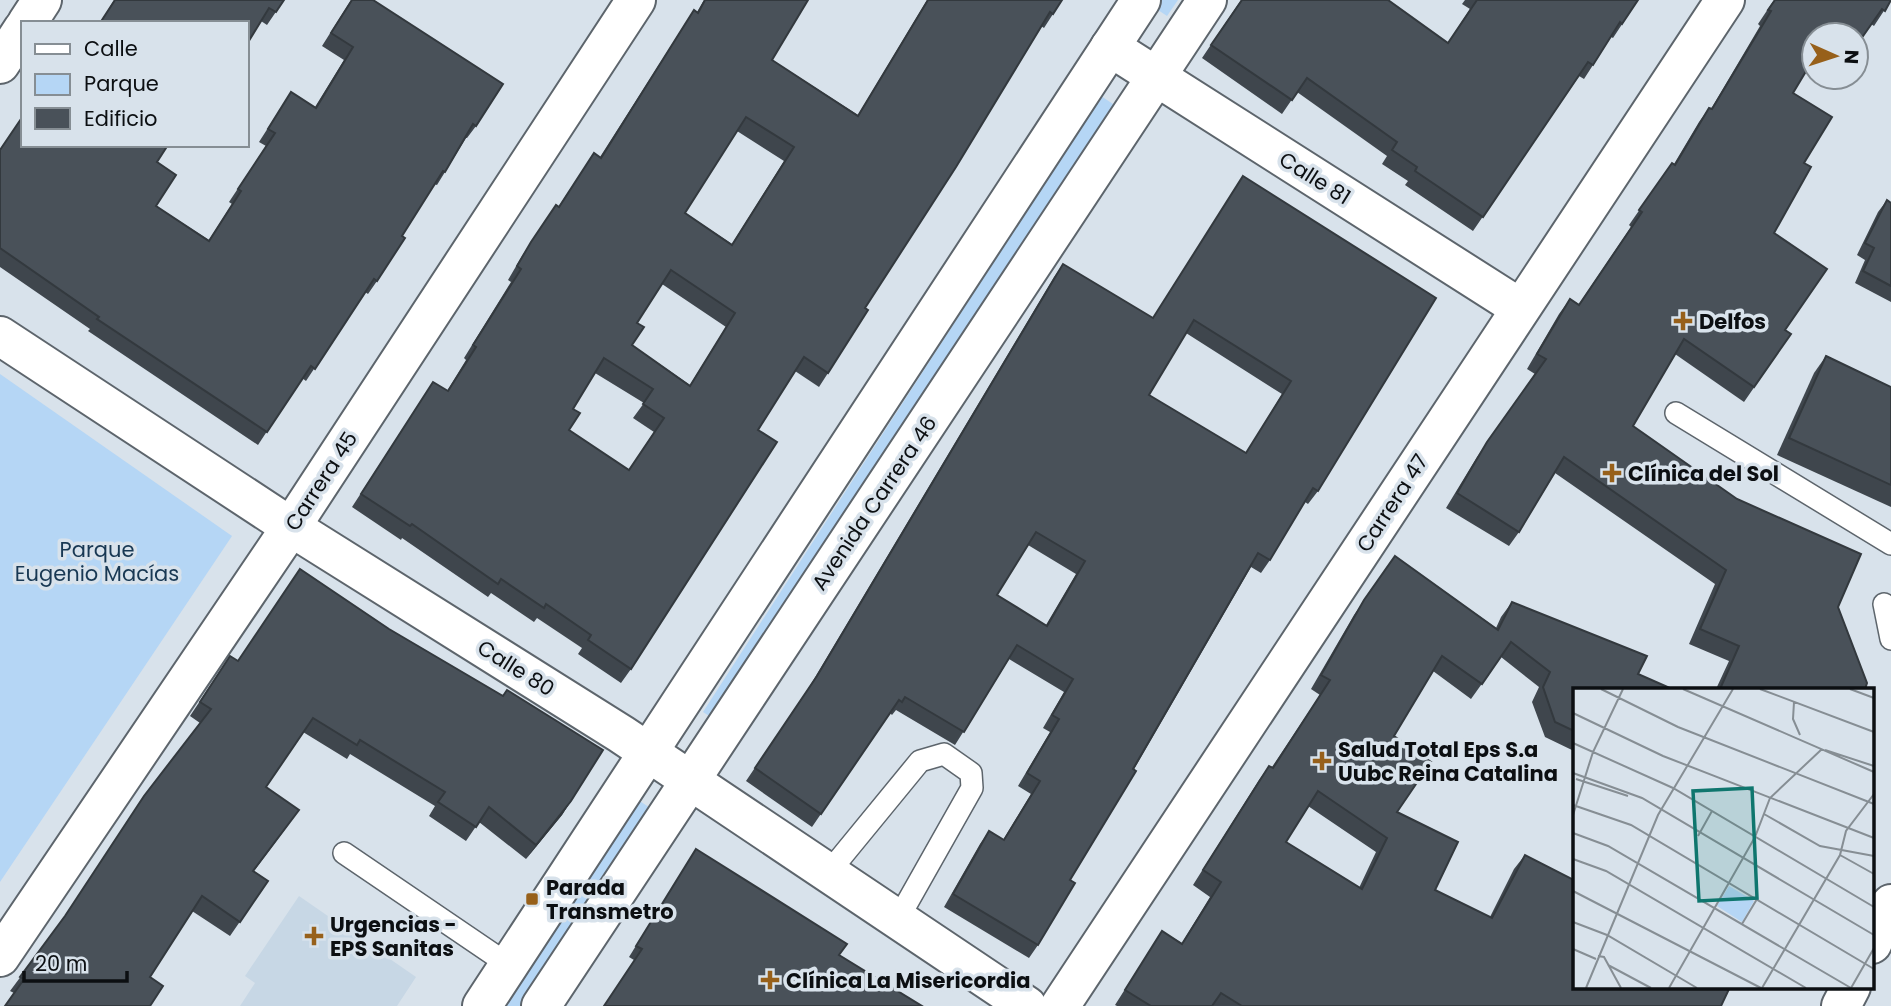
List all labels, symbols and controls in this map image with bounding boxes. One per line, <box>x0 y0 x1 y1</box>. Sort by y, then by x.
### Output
legend <box>21 21 248 147</box>
north arrow <box>1800 21 1870 91</box>
text: Calle <box>84 34 138 63</box>
text: N <box>1838 49 1865 65</box>
text: Parque <box>84 69 159 98</box>
text: Edificio <box>84 104 158 133</box>
street label: Calle 81 <box>1274 145 1356 211</box>
place label: Delfos <box>1699 307 1766 336</box>
marker: Delfos <box>1673 311 1693 331</box>
street label: Avenida Carrera 46 <box>805 410 943 596</box>
street label: Carrera 45 <box>278 426 364 536</box>
street label: Carrera 47 <box>1350 448 1434 558</box>
place label: Clínica del Sol <box>1628 459 1779 488</box>
marker: Clínica del Sol <box>1602 463 1622 483</box>
park label: Parque Eugenio Macías <box>15 535 179 588</box>
street label: Calle 80 <box>472 633 560 703</box>
inset map <box>1573 688 1874 988</box>
place label: Salud Total Eps S.a Uubc Reina Catalina <box>1338 735 1558 788</box>
marker: Salud Total Eps S.a Uubc Reina Catalina <box>1312 751 1332 771</box>
place label: Parada Transmetro <box>546 873 674 926</box>
marker: Parada Transmetro <box>524 891 540 907</box>
place label: Urgencias - EPS Sanitas <box>330 910 457 963</box>
marker: Urgencias - EPS Sanitas <box>304 926 324 946</box>
scale bar <box>24 940 128 984</box>
text: 20 m <box>35 949 88 978</box>
place label: Clínica La Misericordia <box>786 966 1031 995</box>
marker: Clínica La Misericordia <box>760 970 780 990</box>

